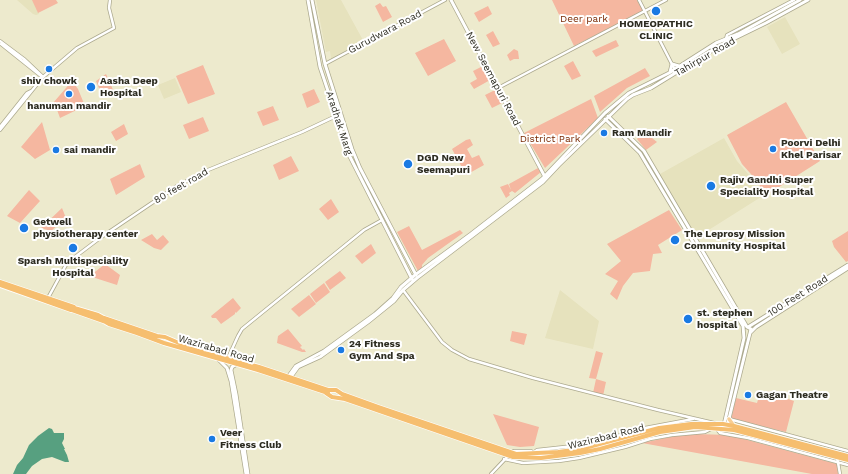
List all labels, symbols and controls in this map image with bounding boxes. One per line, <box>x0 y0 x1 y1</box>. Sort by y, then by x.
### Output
marker: HOMEOPATHIC CLINIC <box>650 5 662 17</box>
street label: Gurudwara Road <box>346 8 424 56</box>
park label: Deer park <box>560 13 608 25</box>
place label: HOMEOPATHIC CLINIC <box>619 18 693 42</box>
street label: New Seemapuri Road <box>463 30 523 128</box>
street label: Tahirpur Road <box>673 35 737 79</box>
marker: shiv chowk <box>44 64 54 74</box>
place label: shiv chowk <box>21 75 77 87</box>
place label: Aasha Deep Hospital <box>100 75 158 98</box>
marker: Aasha Deep Hospital <box>85 81 97 93</box>
marker: hanuman mandir <box>64 89 74 99</box>
street label: Aradhak Marg <box>323 89 355 157</box>
place label: hanuman mandir <box>27 100 111 112</box>
place label: Ram Mandir <box>612 127 671 139</box>
marker: Ram Mandir <box>599 128 609 138</box>
park label: District Park <box>520 133 580 145</box>
place label: Poorvi Delhi Khel Parisar <box>781 137 841 160</box>
place label: sai mandir <box>64 144 116 156</box>
marker: Poorvi Delhi Khel Parisar <box>768 144 778 154</box>
marker: sai mandir <box>51 145 61 155</box>
place label: DGD New Seemapuri <box>417 152 470 176</box>
marker: DGD New Seemapuri <box>402 158 414 170</box>
street label: 80 feet road <box>152 166 210 206</box>
place label: Rajiv Gandhi Super Speciality Hospital <box>720 174 813 198</box>
marker: Rajiv Gandhi Super Speciality Hospital <box>705 180 717 192</box>
place label: Getwell physiotherapy center <box>33 216 138 240</box>
marker: Getwell physiotherapy center <box>18 222 30 234</box>
place label: The Leprosy Mission Community Hospital <box>684 228 785 252</box>
marker: The Leprosy Mission Community Hospital <box>669 234 681 246</box>
marker: Sparsh Multispeciality Hospital <box>67 242 79 254</box>
place label: Sparsh Multispeciality Hospital <box>18 255 128 278</box>
street label: 100 Feet Road <box>766 273 830 319</box>
place label: st. stephen hospital <box>697 307 752 330</box>
marker: st. stephen hospital <box>682 313 694 325</box>
street label: Wazirabad Road <box>177 332 255 366</box>
place label: 24 Fitness Gym And Spa <box>349 338 415 362</box>
marker: 24 Fitness Gym And Spa <box>336 345 346 355</box>
place label: Gagan Theatre <box>756 389 828 401</box>
marker: Gagan Theatre <box>743 390 753 400</box>
street label: Wazirabad Road <box>566 422 646 452</box>
place label: Veer Fitness Club <box>220 427 281 450</box>
marker: Veer Fitness Club <box>207 434 217 444</box>

